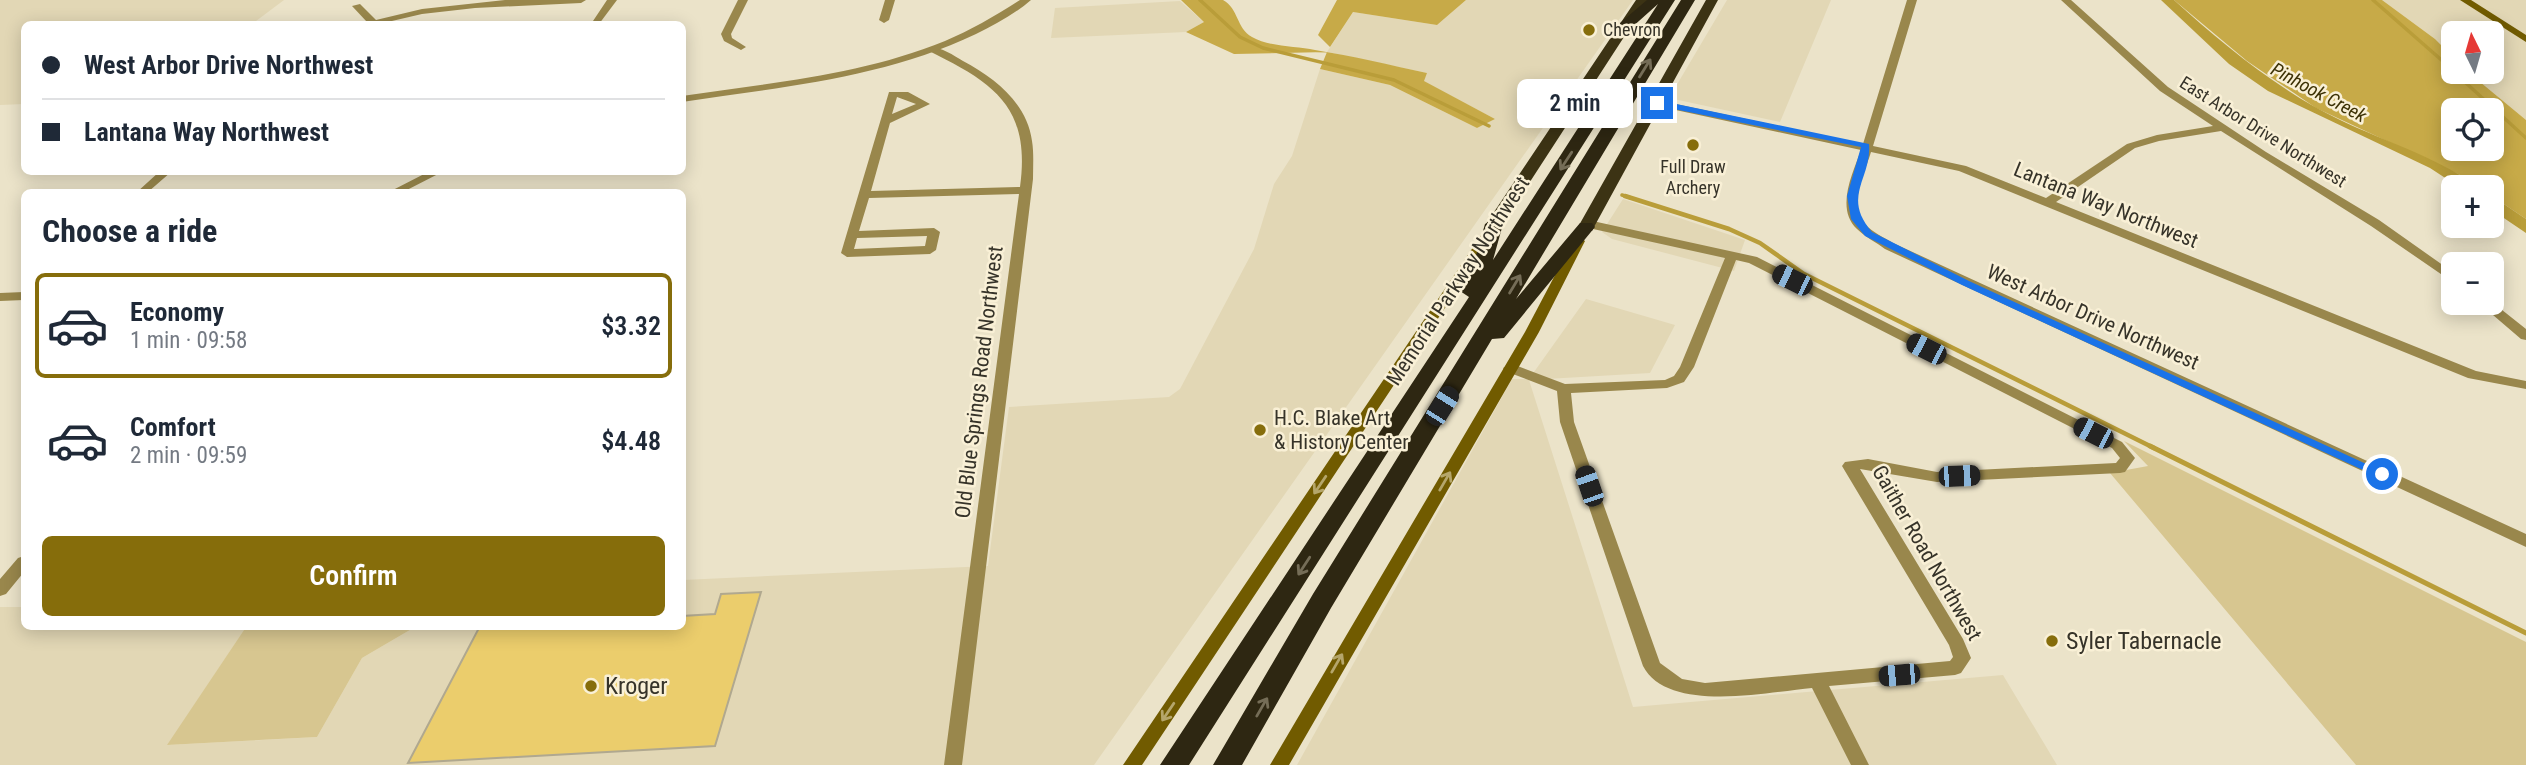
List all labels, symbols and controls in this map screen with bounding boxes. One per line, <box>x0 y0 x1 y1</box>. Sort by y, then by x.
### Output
place label: Chevron <box>1603 19 1661 40</box>
north arrow <box>2441 21 2504 84</box>
map controls <box>2441 21 2504 315</box>
marker: Chevron <box>1581 22 1597 38</box>
text: West Arbor Drive Northwest <box>84 50 373 80</box>
water label: Pinhook Creek <box>2267 58 2371 128</box>
one-way arrow <box>1638 59 1653 78</box>
street label: East Arbor Drive Northwest <box>2176 72 2350 191</box>
callout: 2 min <box>1517 78 1632 128</box>
route end <box>1641 87 1673 119</box>
text: 2 min <box>1550 90 1600 117</box>
button: locate <box>2441 98 2504 161</box>
text: Lantana Way Northwest <box>84 117 329 147</box>
marker: Full Draw Archery <box>1685 137 1701 153</box>
one-way arrow <box>1559 151 1573 171</box>
place label: Full Draw Archery <box>1660 156 1726 198</box>
street label: Lantana Way Northwest <box>2010 157 2202 253</box>
street label: Memorial Parkway Northwest <box>1382 172 1534 390</box>
button: + <box>2441 175 2504 238</box>
text: Choose a ride <box>42 212 217 250</box>
street label: Old Blue Springs Road Northwest <box>950 244 1008 520</box>
button: − <box>2441 252 2504 315</box>
street label: West Arbor Drive Northwest <box>1983 259 2203 375</box>
car <box>1769 261 1816 299</box>
one-way arrow <box>1508 274 1522 294</box>
icon: car <box>46 294 109 357</box>
text: Economy <box>130 297 224 327</box>
text: $3.32 <box>601 311 661 341</box>
text: 1 min · 09:58 <box>130 327 247 354</box>
car <box>1903 330 1950 368</box>
car <box>1422 383 1463 429</box>
place label: H.C. Blake Art & History Center <box>1274 406 1409 454</box>
icon: car <box>46 409 109 472</box>
text: Comfort <box>130 412 216 442</box>
car <box>2070 414 2117 452</box>
marker: H.C. Blake Art & History Center <box>1252 422 1268 438</box>
text: $4.48 <box>601 426 661 456</box>
text: 2 min · 09:59 <box>130 442 247 469</box>
route start <box>2366 458 2398 490</box>
street label: Gaither Road Northwest <box>1867 461 1987 645</box>
car <box>1573 463 1606 509</box>
car <box>1938 465 1981 487</box>
one-way arrow <box>1438 472 1452 492</box>
one-way arrow <box>1313 474 1327 494</box>
button: Confirm <box>42 536 665 616</box>
one-way arrow <box>1297 556 1311 576</box>
place label: Syler Tabernacle <box>2066 627 2222 655</box>
marker: Syler Tabernacle <box>2044 633 2060 649</box>
one-way arrow <box>1331 653 1344 674</box>
car <box>1878 663 1921 687</box>
place label: Kroger <box>605 672 668 700</box>
marker: Kroger <box>583 678 599 694</box>
one-way arrow <box>1255 697 1269 717</box>
one-way arrow <box>1161 701 1175 721</box>

